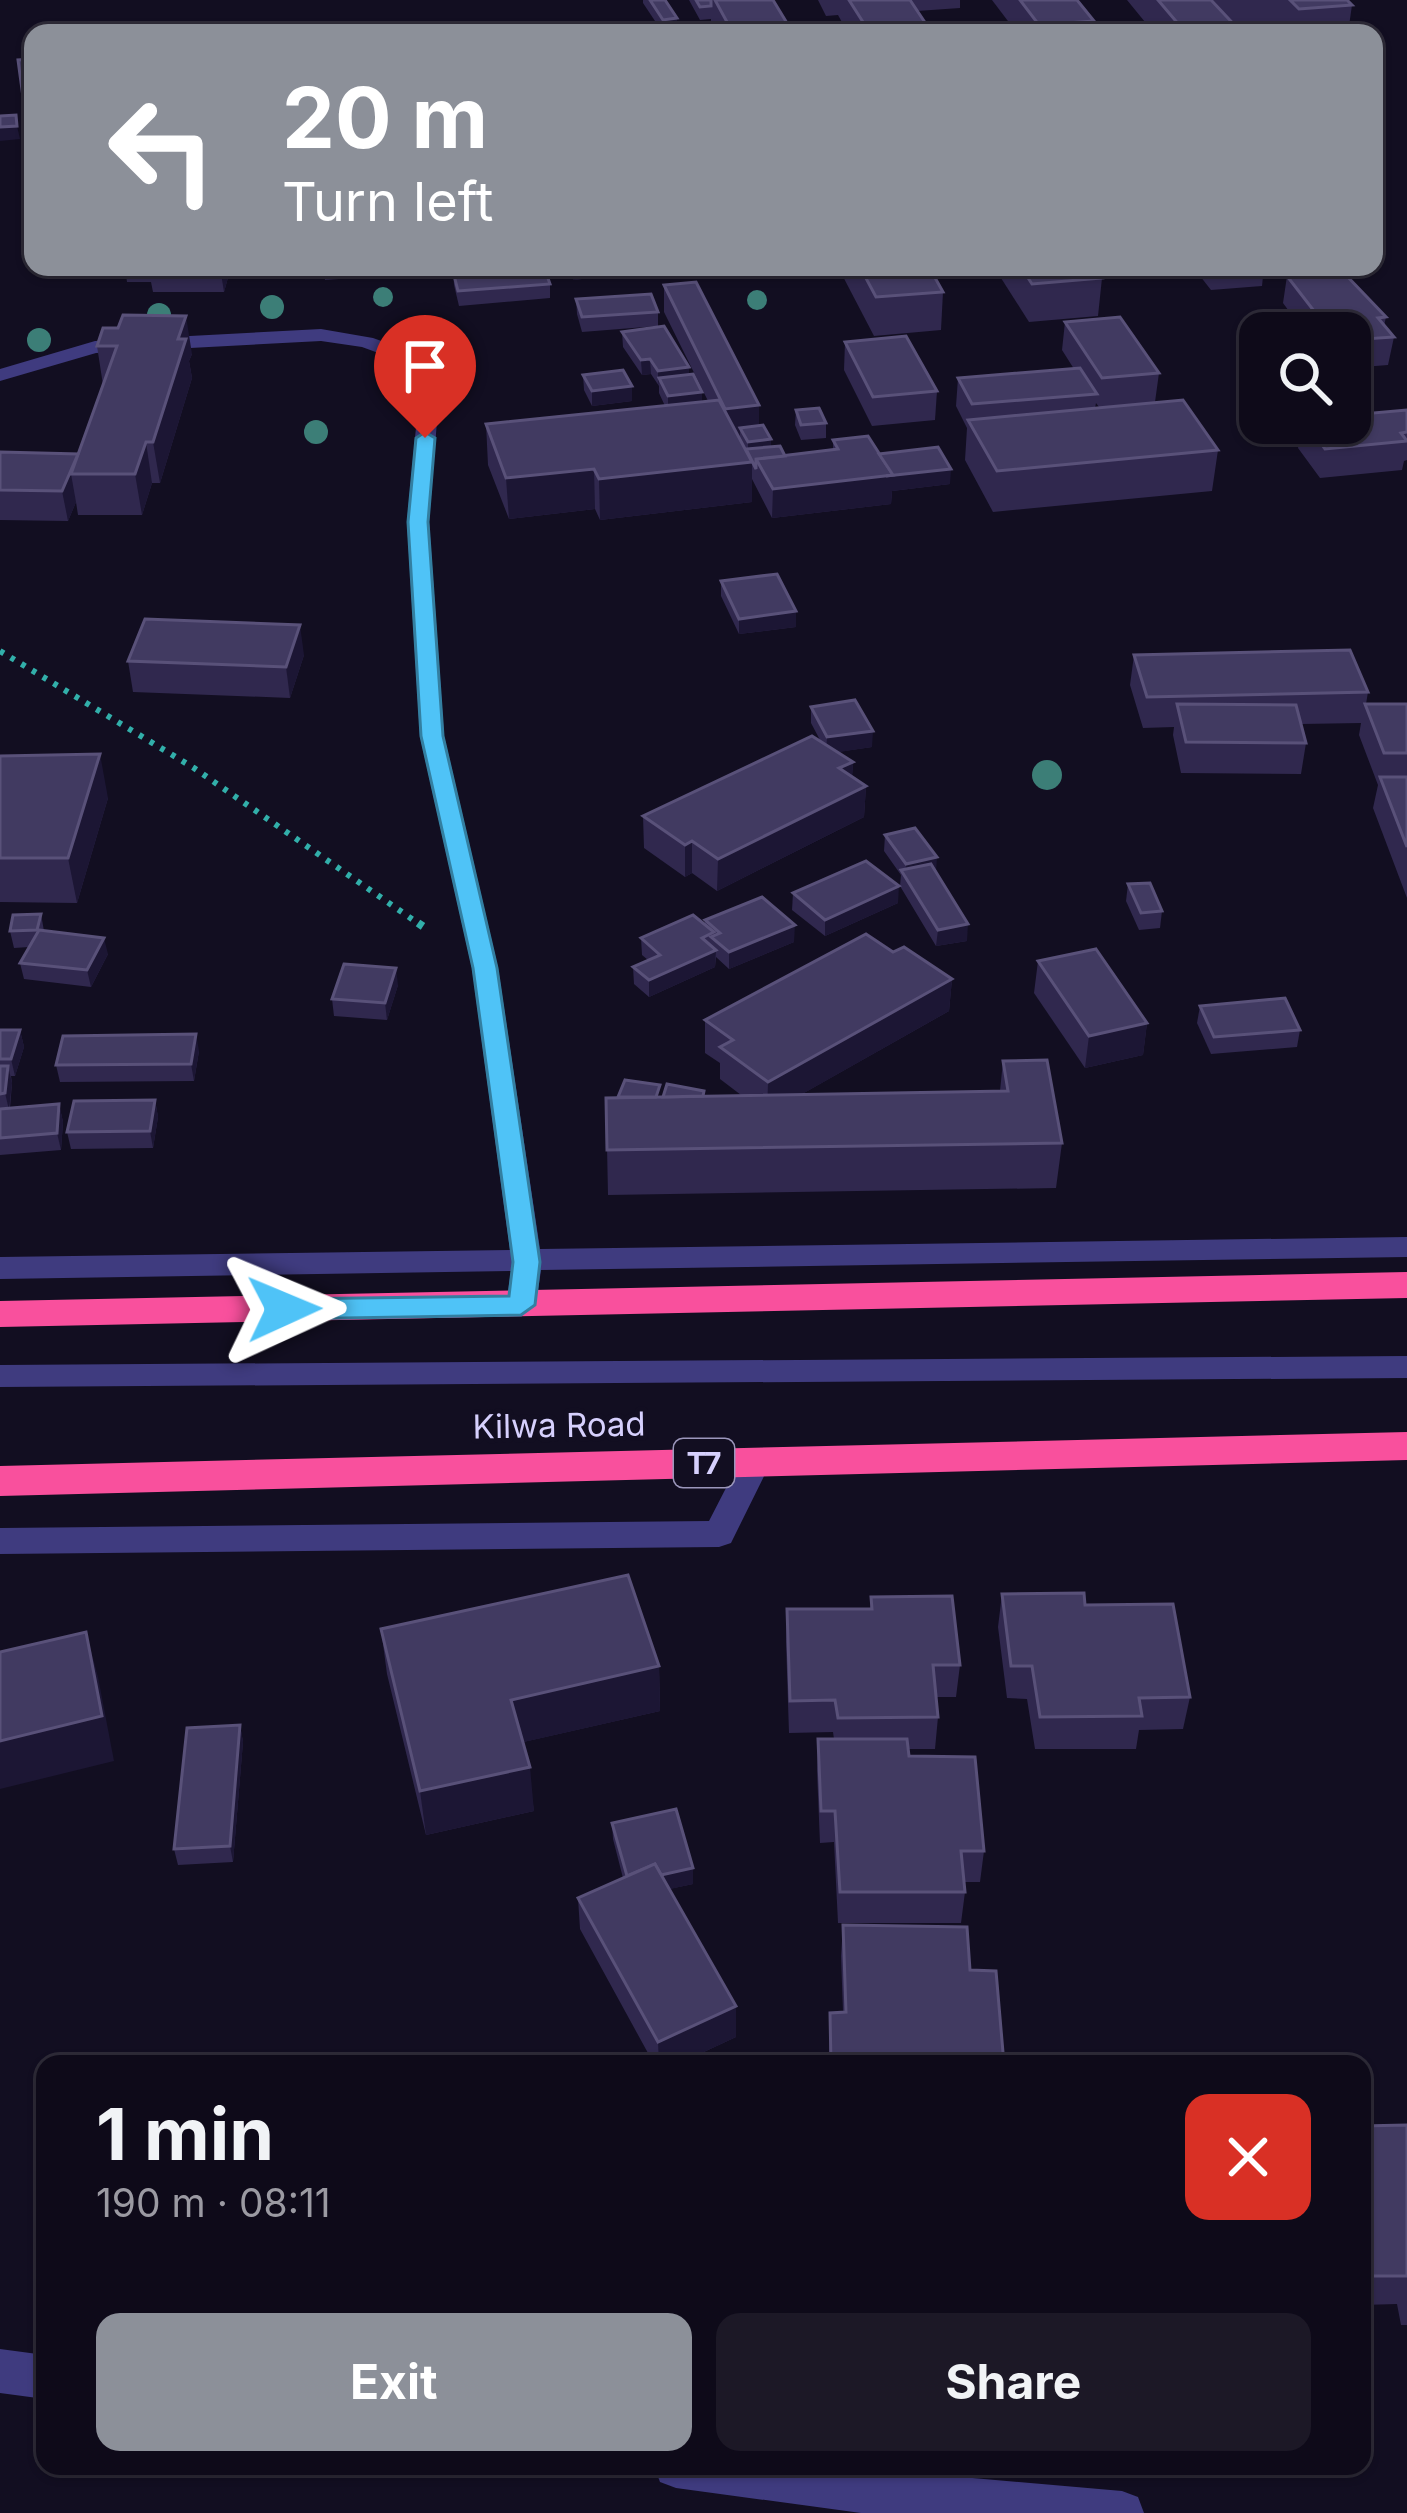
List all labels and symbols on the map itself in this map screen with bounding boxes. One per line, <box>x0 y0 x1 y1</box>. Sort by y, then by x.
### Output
pin <box>374 315 476 438</box>
position arrow <box>221 1246 347 1372</box>
street label: Kilwa Road <box>472 1403 646 1447</box>
road number: T7 <box>674 1439 734 1487</box>

